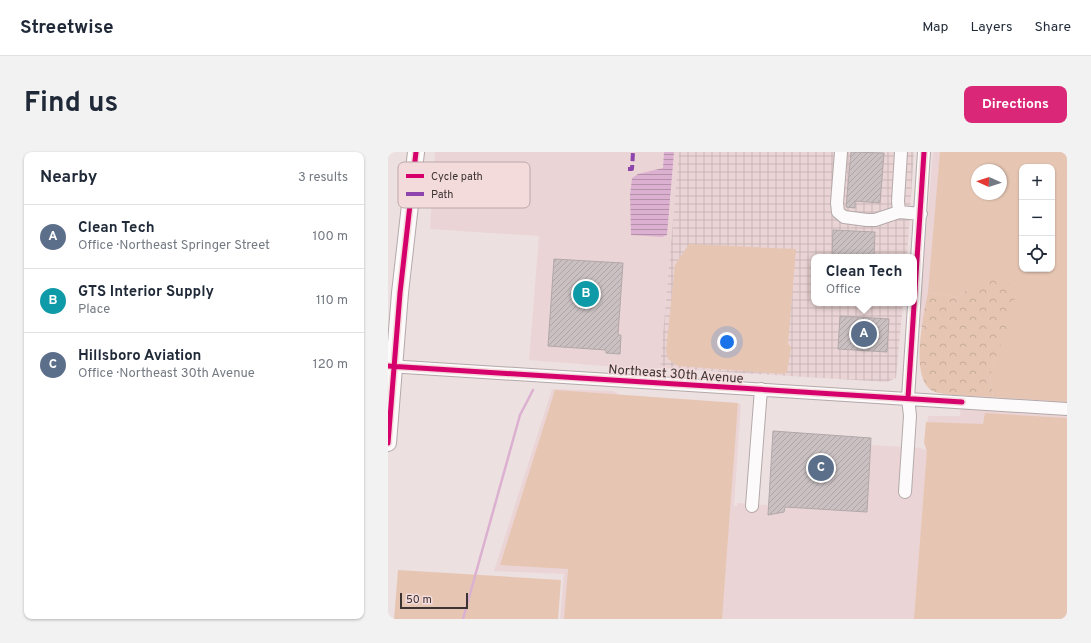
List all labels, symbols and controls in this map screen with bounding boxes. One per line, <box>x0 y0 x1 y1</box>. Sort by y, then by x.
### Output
text: Streetwise <box>20 16 113 40</box>
text: Map <box>922 19 948 36</box>
text: Layers <box>970 19 1012 36</box>
text: Share <box>1034 19 1071 36</box>
text: Find us <box>24 86 118 122</box>
button: Directions <box>964 86 1067 123</box>
legend <box>398 162 530 208</box>
north arrow <box>971 164 1007 200</box>
map controls <box>1019 164 1055 272</box>
button: + <box>1019 164 1055 200</box>
text: Nearby <box>40 167 97 189</box>
text: 3 results <box>298 170 348 186</box>
text: Cycle path <box>431 170 483 184</box>
text: Path <box>431 188 453 202</box>
button: − <box>1019 200 1055 236</box>
text: Clean Tech <box>78 219 155 238</box>
text: A <box>48 229 58 245</box>
text: 100 m <box>312 229 348 245</box>
button: locate <box>1019 236 1055 272</box>
text: Office · Northeast Springer Street <box>78 238 270 254</box>
popup <box>811 254 917 306</box>
text: Clean Tech <box>826 263 902 282</box>
pin: B <box>573 279 599 309</box>
text: Office <box>826 282 861 298</box>
text: GTS Interior Supply <box>78 283 214 302</box>
text: B <box>49 293 57 309</box>
text: 110 m <box>316 293 348 309</box>
text: Place <box>78 302 110 318</box>
pin: A <box>851 319 877 349</box>
your location <box>717 332 737 352</box>
text: Hillsboro Aviation <box>78 347 202 366</box>
text: C <box>49 357 57 373</box>
text: 120 m <box>313 357 348 373</box>
street label: Northeast 30th Avenue <box>608 362 744 388</box>
text: Office · Northeast 30th Avenue <box>78 366 255 382</box>
pin: C <box>808 453 834 483</box>
scale bar <box>400 591 468 610</box>
text: 50 m <box>406 593 432 607</box>

